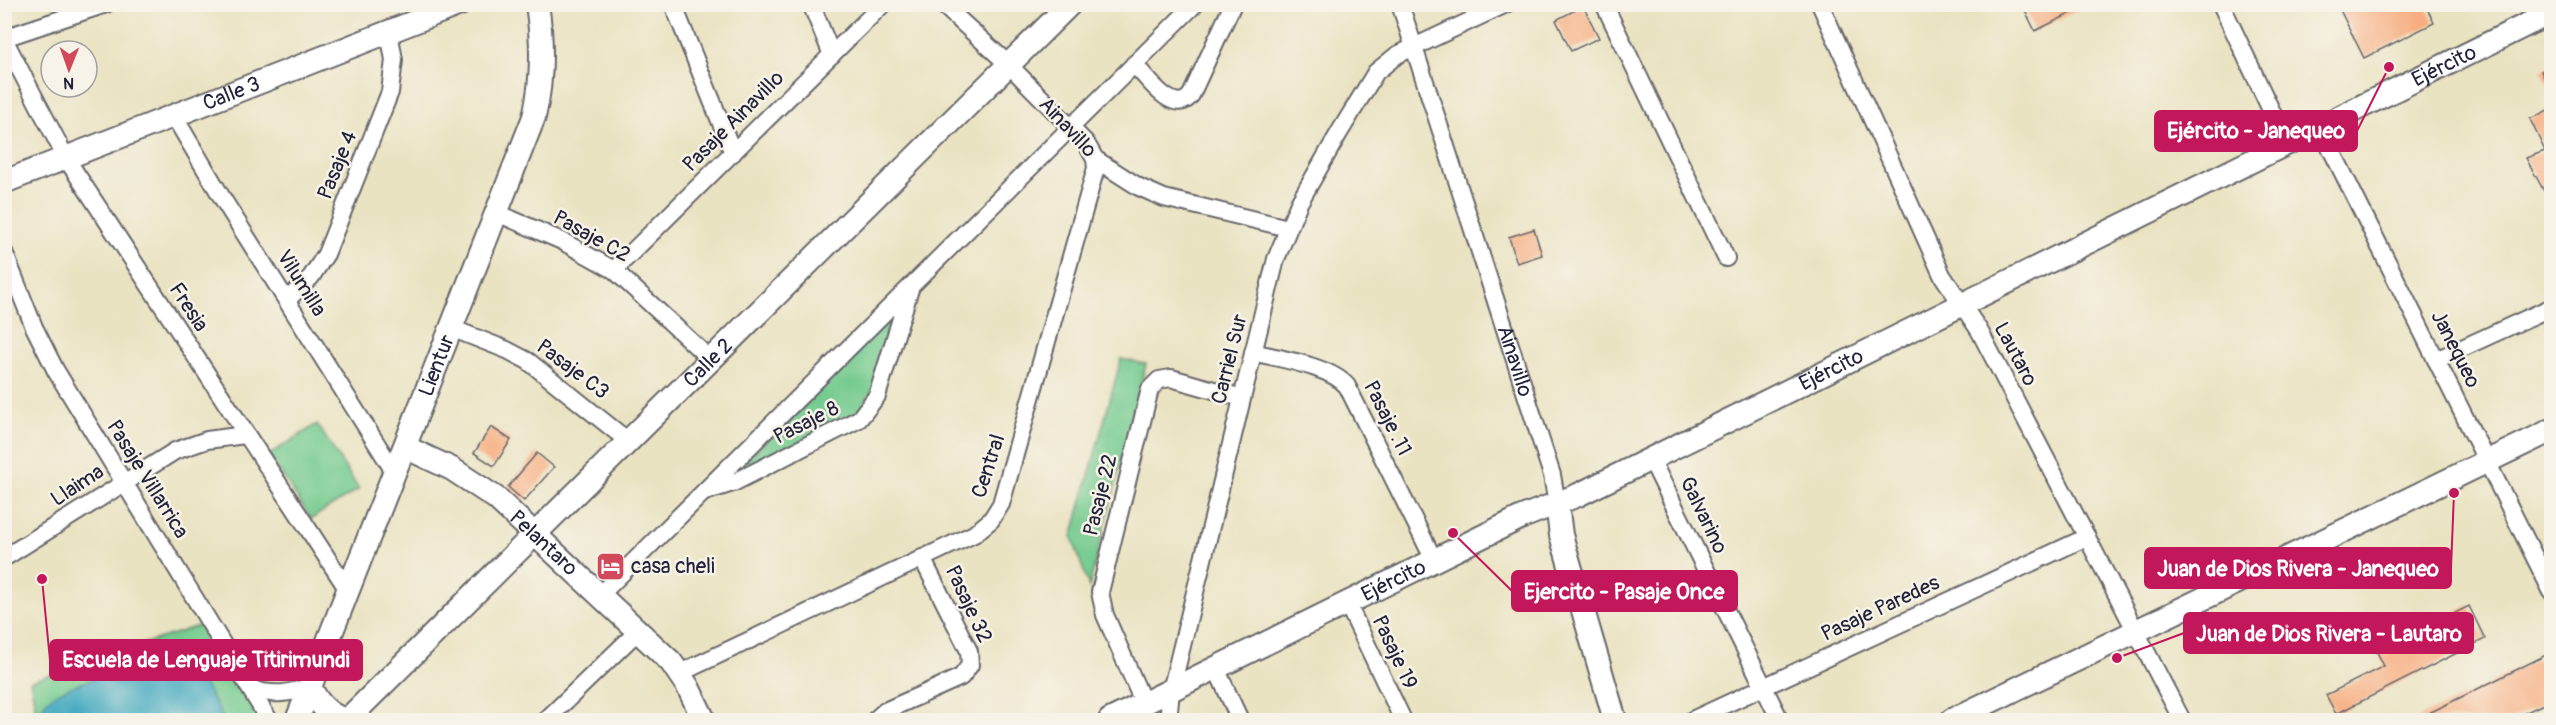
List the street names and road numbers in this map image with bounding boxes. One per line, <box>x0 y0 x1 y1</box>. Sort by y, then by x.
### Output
street label: Ejército <box>2407 39 2481 93</box>
street label: Pasaje Ainavillo <box>677 65 790 178</box>
street label: Calle 3 <box>199 70 264 117</box>
street label: Ainavillo <box>1033 91 1102 163</box>
street label: Pasaje 4 <box>312 127 363 203</box>
street label: Pasaje C2 <box>548 204 635 269</box>
street label: Vilumilla <box>271 245 332 322</box>
street label: Fresia <box>163 278 214 337</box>
street label: Janequeo <box>2425 306 2487 393</box>
street label: Carriel Sur <box>1205 311 1254 407</box>
street label: Lautaro <box>1988 318 2044 391</box>
street label: Ainavillo <box>1491 322 1539 400</box>
street label: Lientur <box>413 331 461 400</box>
street label: Calle 2 <box>678 332 739 393</box>
street label: Pasaje C3 <box>531 333 614 405</box>
street label: Ejército <box>1795 343 1868 397</box>
street label: Pasaje .11 <box>1357 376 1418 460</box>
street label: Pasaje 8 <box>769 395 844 450</box>
street label: Pasaje Villarrica <box>100 415 195 544</box>
street label: Central <box>966 431 1011 501</box>
street label: Pasaje 22 <box>1077 452 1124 539</box>
street label: Llaima <box>45 458 109 513</box>
street label: Galvarino <box>1673 472 1734 558</box>
street label: Pelantaro <box>503 504 583 582</box>
street label: Ejército <box>1357 554 1430 608</box>
street label: Pasaje 32 <box>939 561 998 647</box>
street label: Pasaje Paredes <box>1817 569 1944 648</box>
street label: Pasaje 19 <box>1366 611 1423 693</box>

